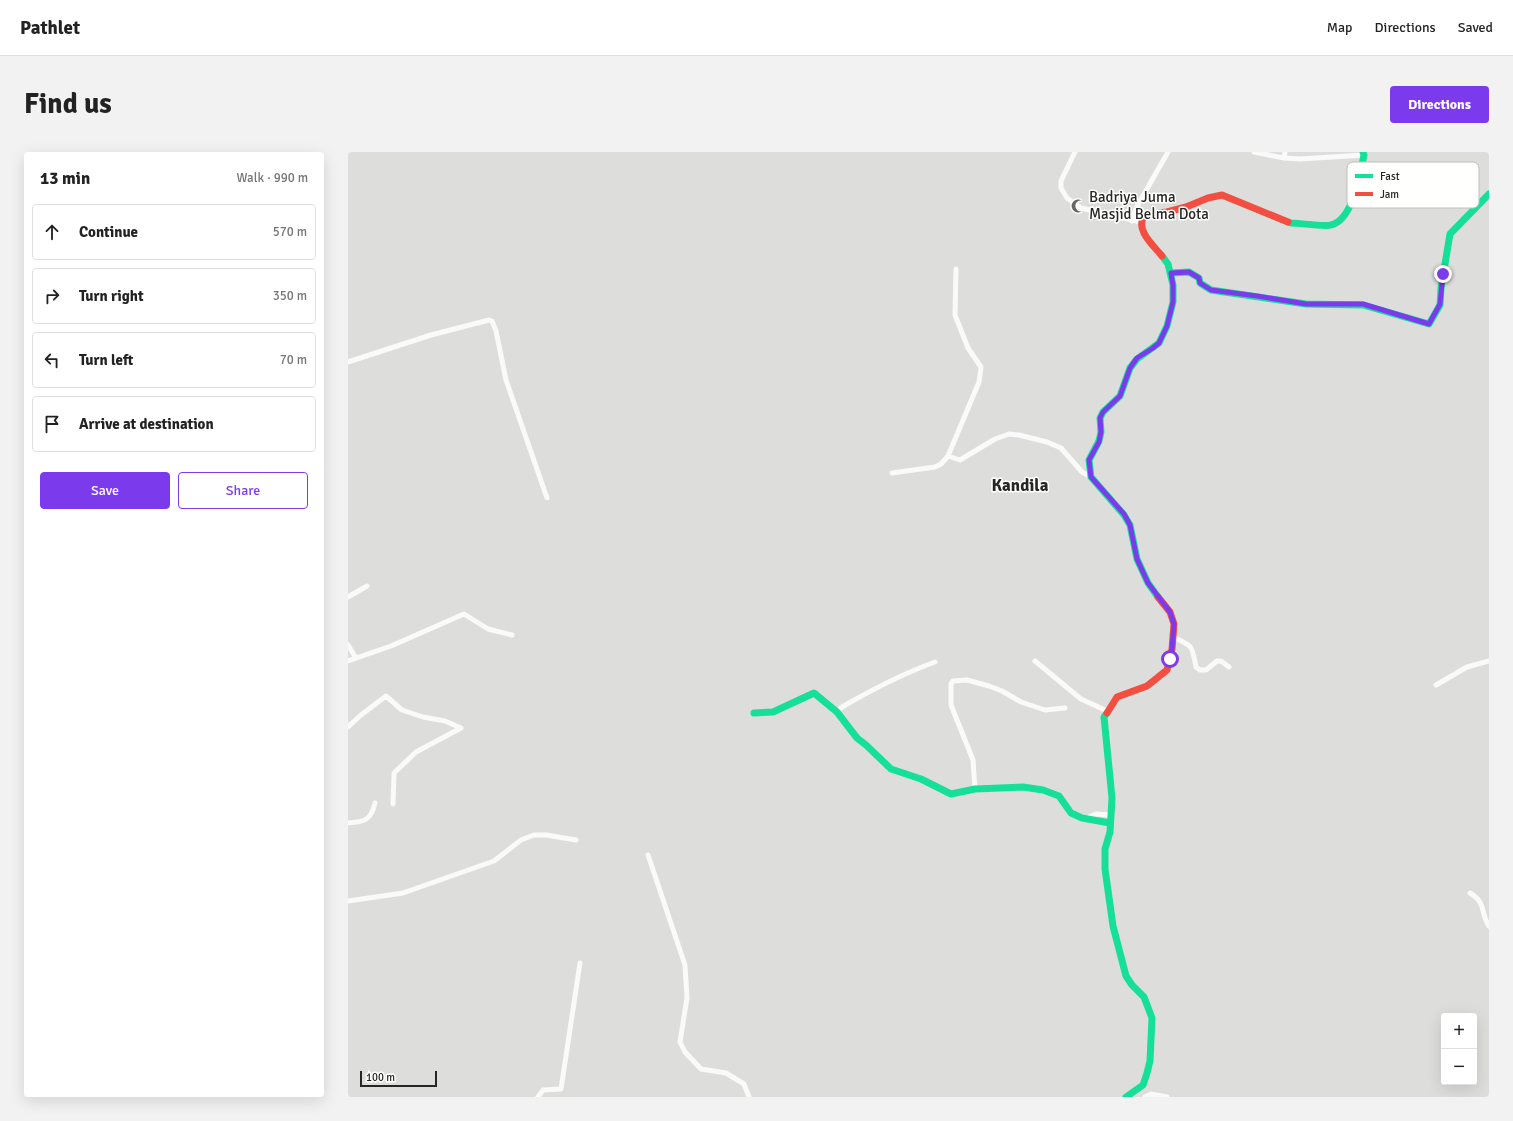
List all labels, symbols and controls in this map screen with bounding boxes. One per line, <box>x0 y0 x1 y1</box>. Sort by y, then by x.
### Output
text: Pathlet <box>20 16 80 40</box>
text: Map <box>1327 19 1353 36</box>
text: Directions <box>1375 19 1436 36</box>
text: Saved <box>1458 19 1493 36</box>
button: Directions <box>1390 86 1489 123</box>
text: Find us <box>24 87 112 121</box>
legend <box>1347 162 1479 208</box>
text: 13 min <box>40 168 90 189</box>
text: Walk · 990 m <box>237 170 308 186</box>
text: Fast <box>1380 170 1400 183</box>
place label: Badriya Juma Masjid Belma Dota <box>1089 188 1209 223</box>
text: Jam <box>1380 188 1399 201</box>
mosque icon: Badriya Juma Masjid Belma Dota <box>1070 198 1086 214</box>
icon: ahead <box>41 221 63 243</box>
text: Continue <box>79 223 138 241</box>
text: 570 m <box>273 224 307 240</box>
route end <box>1434 265 1452 283</box>
icon: right <box>41 285 63 307</box>
text: Turn right <box>79 287 144 305</box>
text: 350 m <box>273 288 307 304</box>
icon: left <box>41 349 63 371</box>
text: Turn left <box>79 351 133 369</box>
text: 70 m <box>280 352 307 368</box>
icon: arrive <box>41 413 63 435</box>
text: Arrive at destination <box>79 415 214 433</box>
button: Save <box>40 472 170 509</box>
button: Share <box>178 472 308 509</box>
district label: Kandila <box>992 475 1049 496</box>
route start <box>1161 650 1179 668</box>
map controls <box>1441 1013 1477 1085</box>
button: + <box>1441 1013 1477 1049</box>
button: − <box>1441 1049 1477 1085</box>
scale bar <box>360 1069 437 1088</box>
text: 100 m <box>366 1071 395 1084</box>

